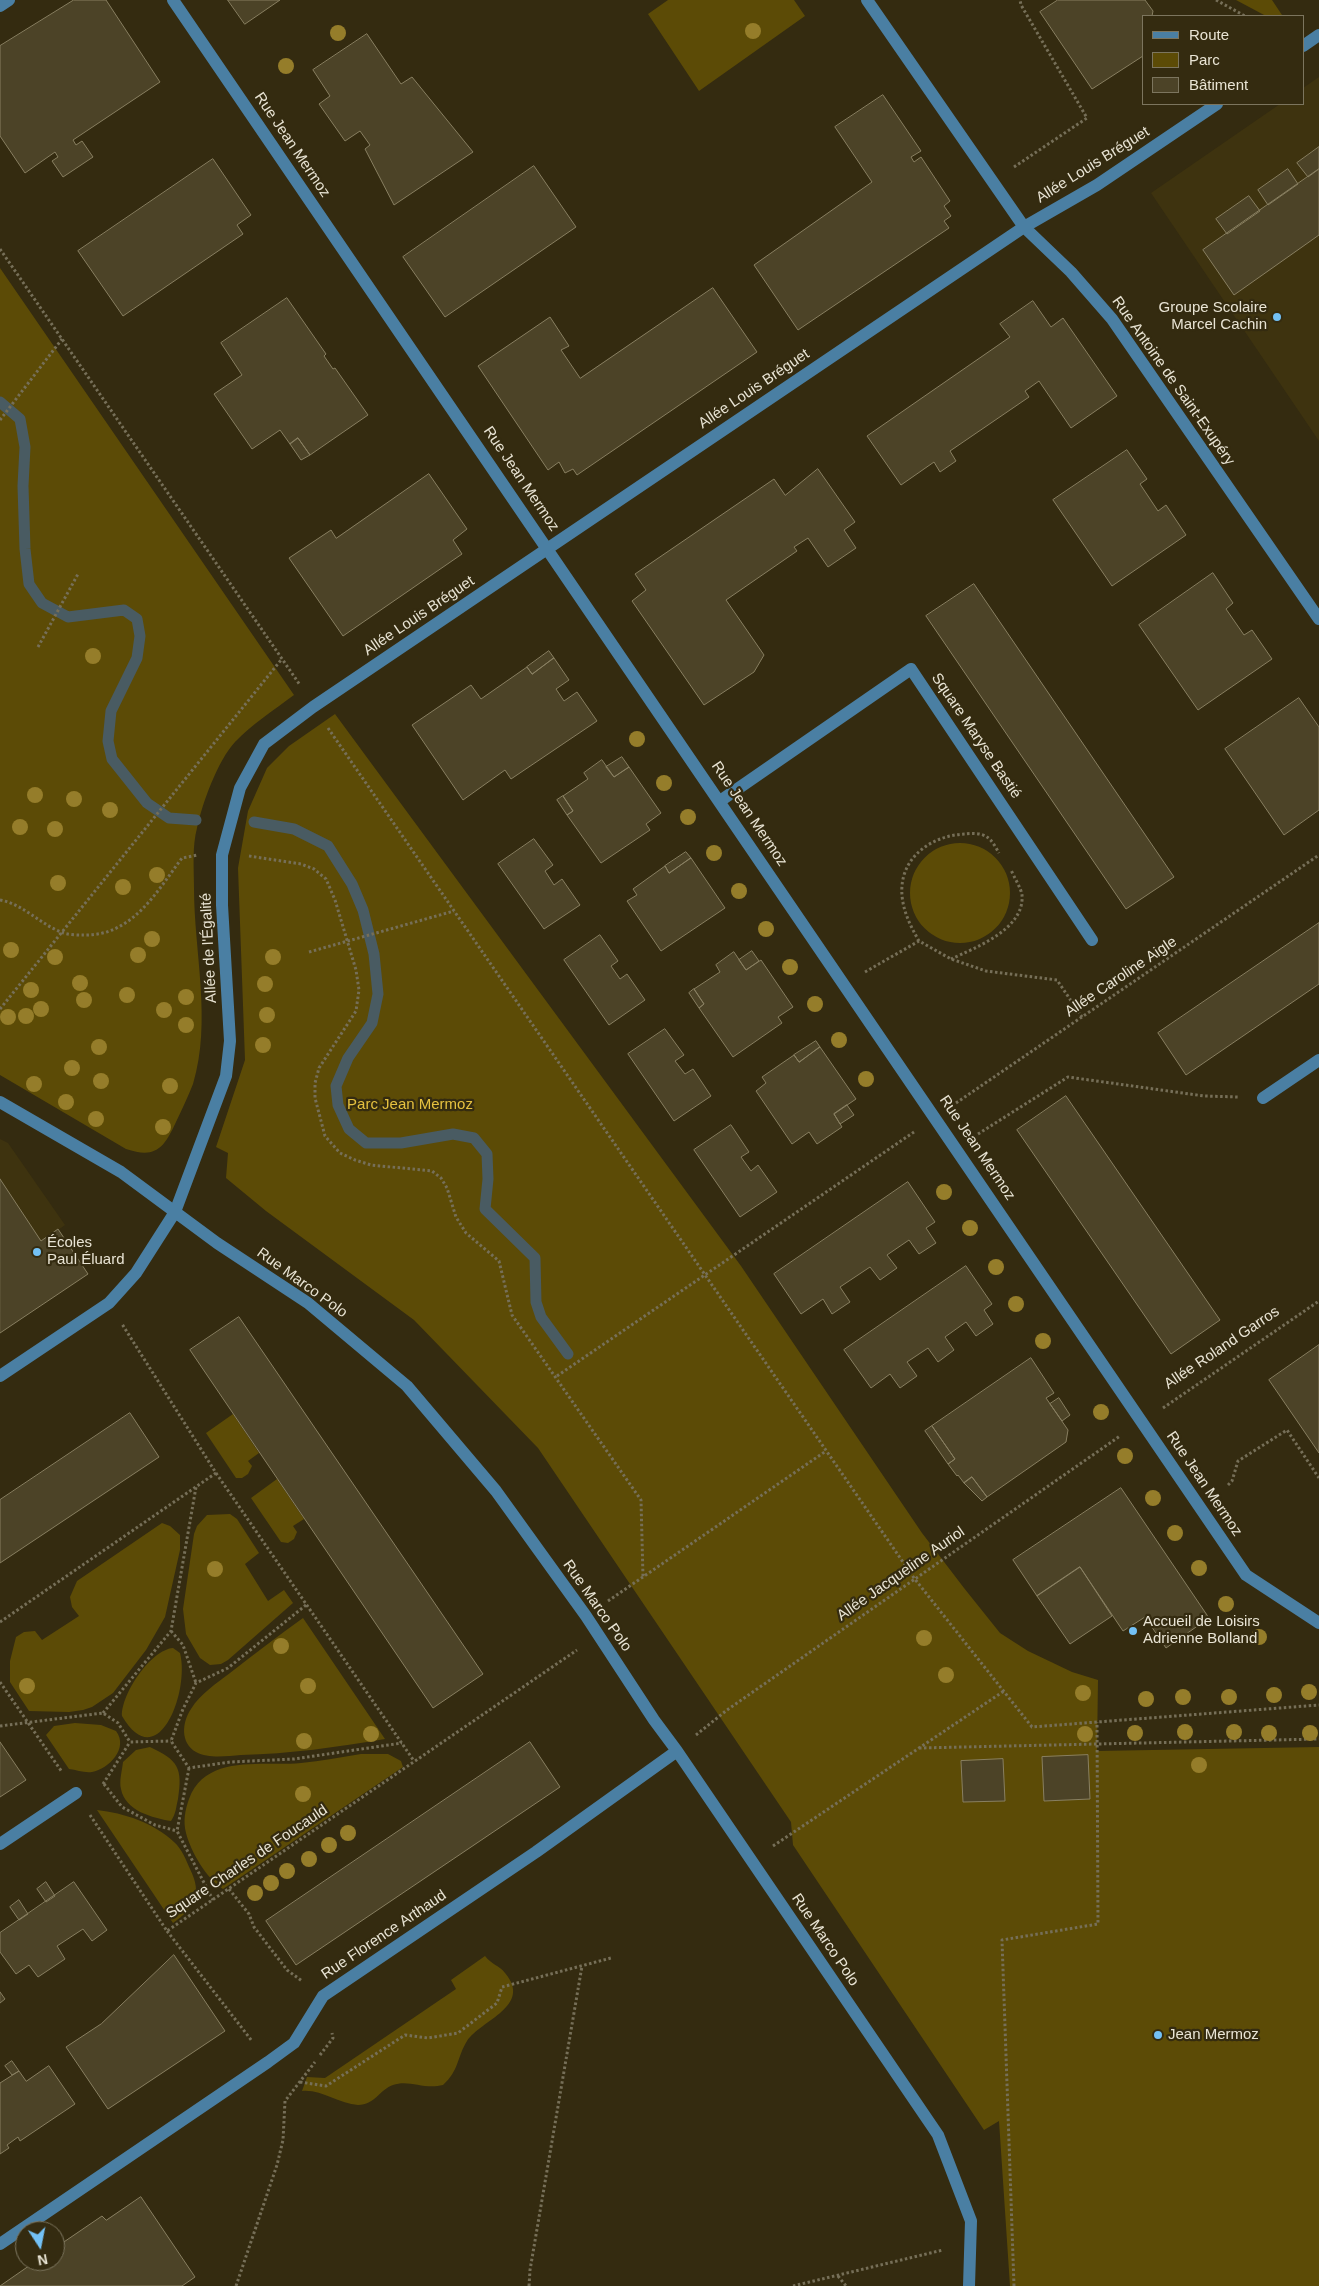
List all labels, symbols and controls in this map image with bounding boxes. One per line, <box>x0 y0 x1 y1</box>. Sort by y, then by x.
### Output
legend <box>1142 15 1304 105</box>
text: Route <box>1189 26 1229 43</box>
text: Parc <box>1189 51 1220 68</box>
text: Bâtiment <box>1189 76 1248 93</box>
street label: Rue Jean Mermoz <box>250 89 334 201</box>
street label: Allée Louis Bréguet <box>1033 123 1153 207</box>
street label: Rue Antoine de Saint-Exupéry <box>1108 293 1238 469</box>
place label: Groupe Scolaire Marcel Cachin <box>1159 299 1267 334</box>
marker: Groupe Scolaire Marcel Cachin <box>1271 311 1283 323</box>
street label: Allée Louis Bréguet <box>695 345 813 433</box>
street label: Rue Jean Mermoz <box>479 423 563 535</box>
street label: Allée Louis Bréguet <box>360 572 478 660</box>
street label: Square Maryse Bastié <box>927 670 1025 802</box>
street label: Rue Jean Mermoz <box>707 758 791 870</box>
street label: Allée de l'Égalité <box>197 892 221 1004</box>
street label: Allée Caroline Aigle <box>1062 933 1180 1021</box>
street label: Rue Jean Mermoz <box>935 1092 1019 1204</box>
park label: Parc Jean Mermoz <box>347 1096 473 1114</box>
place label: Écoles Paul Éluard <box>47 1234 125 1269</box>
street label: Rue Marco Polo <box>253 1244 351 1322</box>
marker: Écoles Paul Éluard <box>31 1246 43 1258</box>
street label: Allée Roland Garros <box>1161 1303 1283 1393</box>
street label: Rue Jean Mermoz <box>1162 1428 1246 1540</box>
street label: Allée Jacqueline Auriol <box>834 1523 968 1625</box>
street label: Rue Marco Polo <box>559 1557 635 1655</box>
place label: Accueil de Loisirs Adrienne Bolland <box>1143 1613 1260 1648</box>
marker: Accueil de Loisirs Adrienne Bolland <box>1127 1625 1139 1637</box>
street label: Square Charles de Foucauld <box>163 1801 331 1923</box>
street label: Rue Florence Arthaud <box>318 1887 450 1983</box>
street label: Rue Marco Polo <box>787 1890 863 1990</box>
place label: Jean Mermoz <box>1168 2026 1259 2044</box>
marker: Jean Mermoz <box>1152 2029 1164 2041</box>
north arrow <box>15 2221 65 2271</box>
text: N <box>36 2251 49 2269</box>

